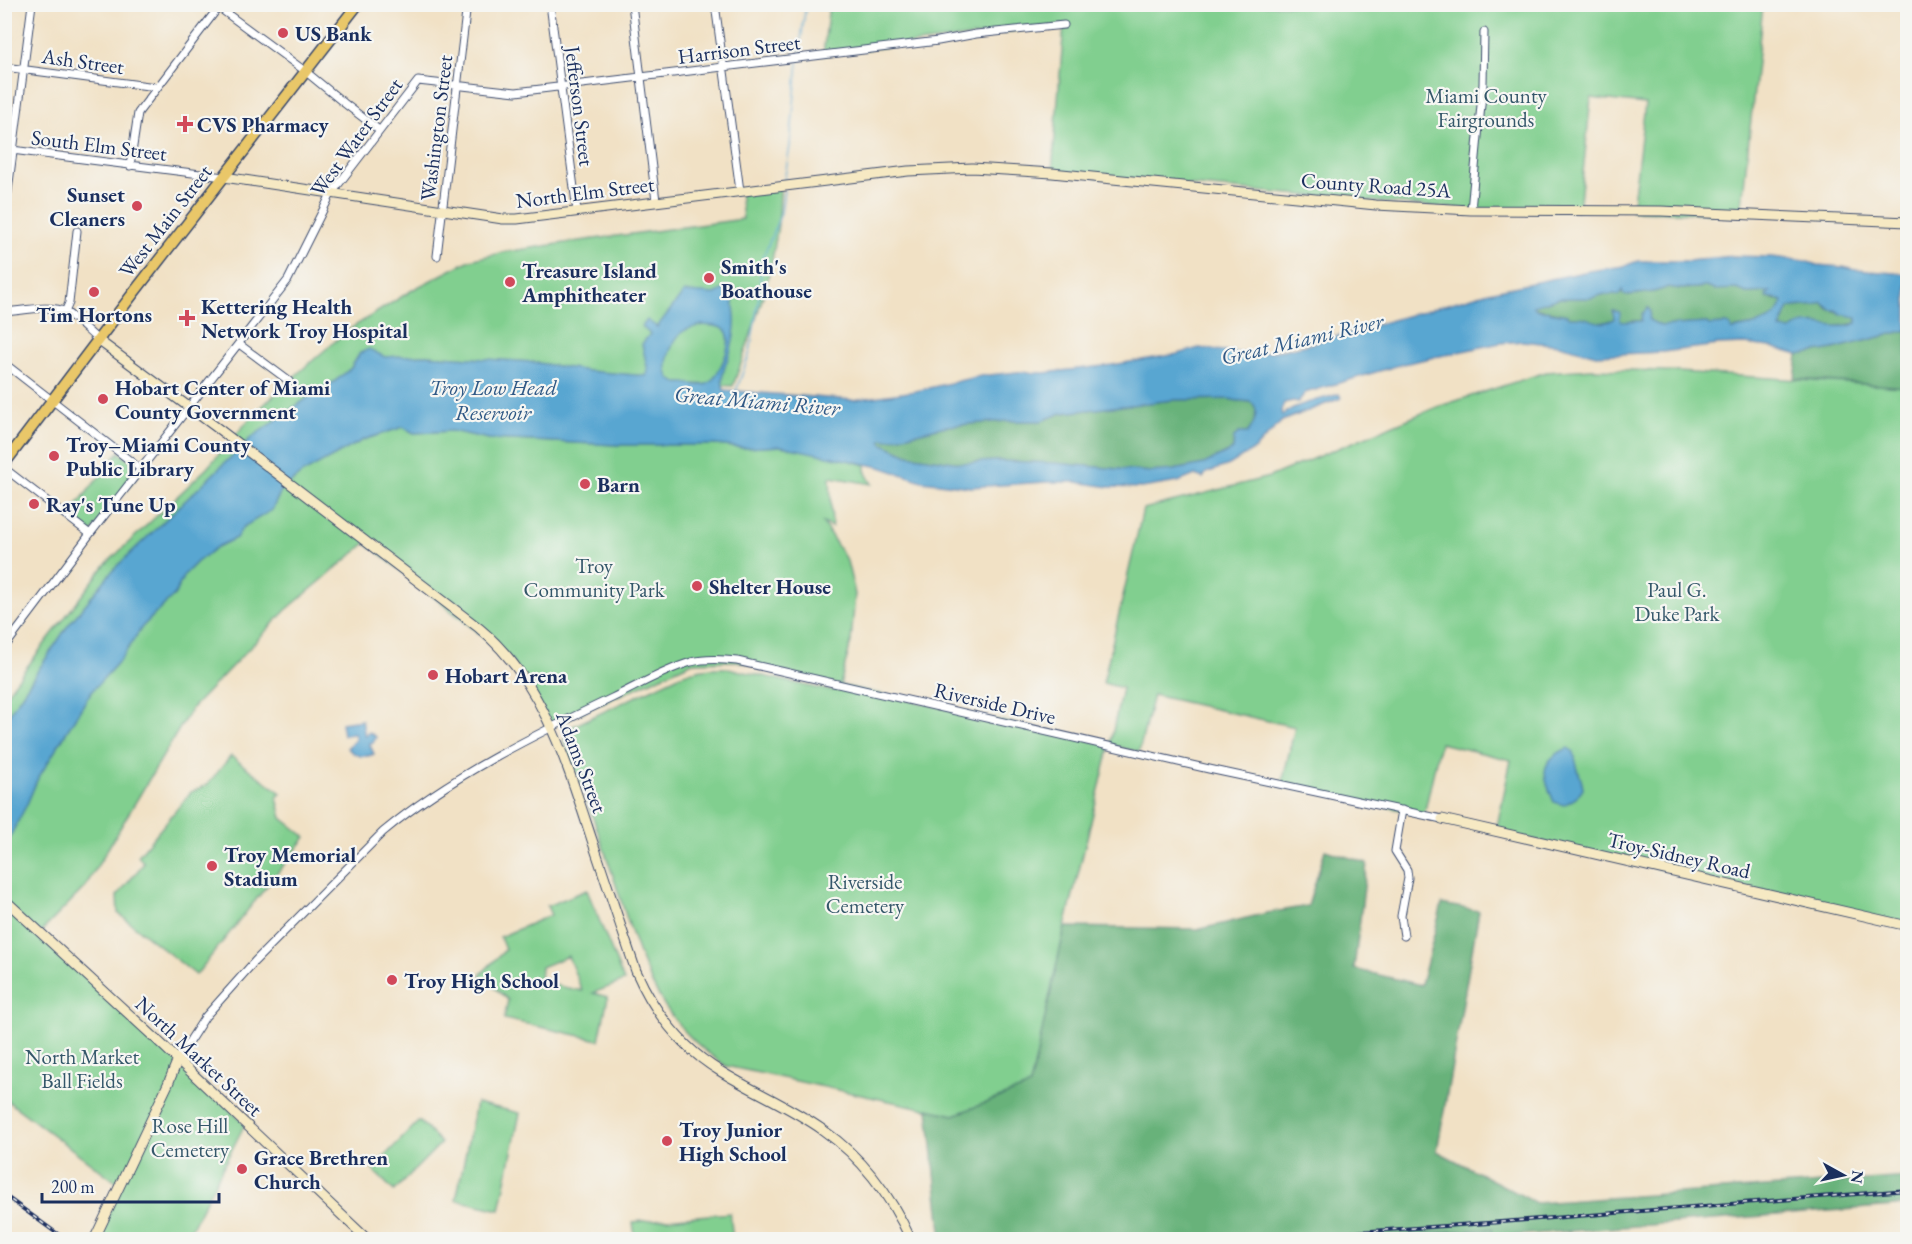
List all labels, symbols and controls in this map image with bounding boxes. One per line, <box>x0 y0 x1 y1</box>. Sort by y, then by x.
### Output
place label: US Bank <box>295 20 372 47</box>
marker: US Bank <box>276 26 290 40</box>
street label: Harrison Street <box>676 28 802 70</box>
street label: Ash Street <box>39 42 126 80</box>
street label: Jefferson Street <box>559 42 601 168</box>
street label: Washington Street <box>414 53 458 203</box>
street label: West Water Street <box>304 72 408 202</box>
park label: Miami County Fairgrounds <box>1425 82 1547 133</box>
place label: CVS Pharmacy <box>197 111 330 138</box>
marker: CVS Pharmacy <box>178 117 192 131</box>
street label: South Elm Street <box>30 123 169 167</box>
street label: West Main Street <box>112 159 218 283</box>
street label: County Road 25A <box>1300 166 1452 204</box>
street label: North Elm Street <box>514 170 656 214</box>
place label: Sunset Cleaners <box>50 181 125 232</box>
marker: Sunset Cleaners <box>130 199 144 213</box>
place label: Smith's Boathouse <box>721 253 812 304</box>
place label: Treasure Island Amphitheater <box>521 257 657 308</box>
marker: Smith's Boathouse <box>702 271 716 285</box>
marker: Treasure Island Amphitheater <box>503 275 517 289</box>
marker: Tim Hortons <box>87 285 101 299</box>
place label: Kettering Health Network Troy Hospital <box>201 293 408 344</box>
place label: Tim Hortons <box>36 301 152 328</box>
water label: Great Miami River <box>1218 306 1388 372</box>
marker: Kettering Health Network Troy Hospital <box>178 309 196 327</box>
water label: Troy Low Head Reservoir <box>429 373 557 427</box>
place label: Hobart Center of Miami County Government <box>115 374 330 425</box>
water label: Great Miami River <box>673 379 843 423</box>
marker: Hobart Center of Miami County Government <box>96 392 110 406</box>
place label: Troy–Miami County Public Library <box>66 431 252 482</box>
marker: Troy–Miami County Public Library <box>47 449 61 463</box>
place label: Barn <box>597 471 640 498</box>
marker: Barn <box>578 477 592 491</box>
place label: Ray's Tune Up <box>46 491 176 518</box>
marker: Ray's Tune Up <box>27 497 41 511</box>
park label: Troy Community Park <box>523 552 666 603</box>
place label: Shelter House <box>709 573 831 600</box>
park label: Paul G. Duke Park <box>1635 576 1721 627</box>
marker: Shelter House <box>690 579 704 593</box>
place label: Hobart Arena <box>445 662 568 689</box>
marker: Hobart Arena <box>426 668 440 682</box>
street label: Riverside Drive <box>932 676 1058 730</box>
street label: Adams Street <box>550 706 614 817</box>
street label: Troy-Sidney Road <box>1605 825 1754 885</box>
place label: Troy Memorial Stadium <box>224 841 356 892</box>
marker: Troy Memorial Stadium <box>205 859 219 873</box>
park label: Riverside Cemetery <box>826 868 905 919</box>
place label: Troy High School <box>404 967 559 994</box>
marker: Troy High School <box>385 973 399 987</box>
street label: North Market Street <box>130 990 269 1122</box>
park label: North Market Ball Fields <box>25 1043 139 1094</box>
park label: Rose Hill Cemetery <box>151 1112 230 1163</box>
place label: Troy Junior High School <box>679 1116 787 1167</box>
marker: Troy Junior High School <box>660 1134 674 1148</box>
place label: Grace Brethren Church <box>254 1144 388 1195</box>
north arrow <box>1813 1145 1873 1205</box>
marker: Grace Brethren Church <box>235 1162 249 1176</box>
scale bar <box>42 1166 219 1204</box>
text: N <box>1846 1169 1869 1185</box>
text: 200 m <box>51 1175 95 1198</box>

